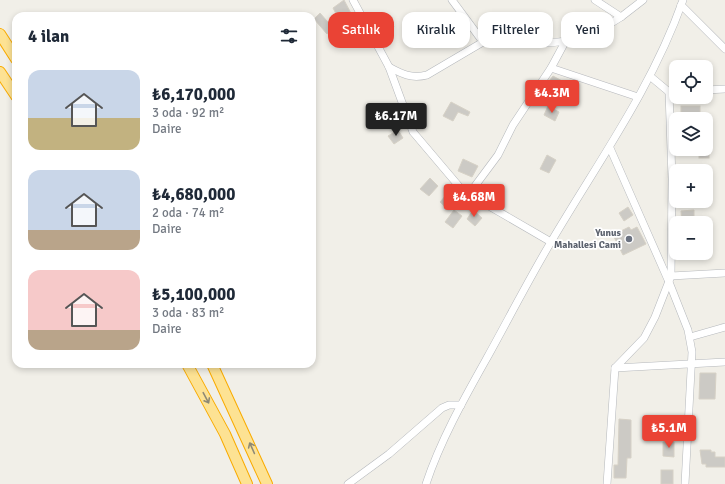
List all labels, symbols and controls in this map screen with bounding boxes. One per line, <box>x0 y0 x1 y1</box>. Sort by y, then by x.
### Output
chip: Satılık <box>328 12 394 48</box>
chip: Kiralık <box>402 12 470 48</box>
chip: Filtreler <box>478 12 553 48</box>
chip: Yeni <box>561 12 614 48</box>
icon: filters <box>278 25 300 47</box>
text: 4 ilan <box>28 26 69 47</box>
map controls <box>669 60 713 260</box>
button: locate <box>669 60 713 104</box>
pin: ₺4.3M <box>524 80 580 114</box>
text: ₺6,170,000 <box>152 84 235 105</box>
text: ₺4.3M <box>534 85 570 101</box>
icon: home <box>60 86 108 134</box>
pin: ₺6.17M <box>363 103 429 137</box>
text: 3 oda · 92 m² <box>152 105 225 121</box>
text: ₺6.17M <box>375 108 417 124</box>
button: layers <box>669 112 713 156</box>
text: Daire <box>152 121 182 137</box>
button: + <box>669 164 713 208</box>
text: ₺4,680,000 <box>152 184 235 205</box>
pin: ₺4.68M <box>441 184 507 218</box>
icon: home <box>60 186 108 234</box>
text: ₺4.68M <box>453 189 495 205</box>
text: 2 oda · 74 m² <box>152 205 225 221</box>
button: − <box>669 216 713 260</box>
text: Daire <box>152 221 182 237</box>
place label: Yunus Mahallesi Cami <box>554 227 622 251</box>
marker: Yunus Mahallesi Cami <box>624 234 634 244</box>
text: ₺5,100,000 <box>152 284 235 305</box>
icon: home <box>60 286 108 334</box>
text: 3 oda · 83 m² <box>152 305 225 321</box>
text: Daire <box>152 321 182 337</box>
one-way arrow <box>203 392 210 404</box>
pin: ₺5.1M <box>641 415 697 449</box>
text: ₺5.1M <box>651 420 687 436</box>
one-way arrow <box>247 443 255 455</box>

